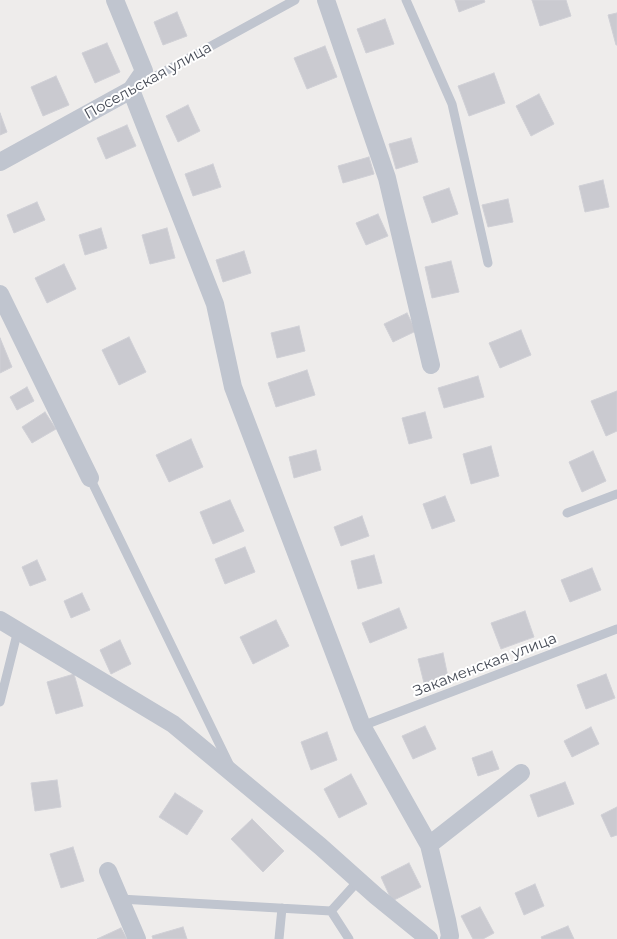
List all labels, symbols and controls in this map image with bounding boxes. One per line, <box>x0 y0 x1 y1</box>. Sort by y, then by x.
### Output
street label: Посельская улица <box>81 38 215 124</box>
street label: Закаменская улица <box>411 629 559 701</box>

